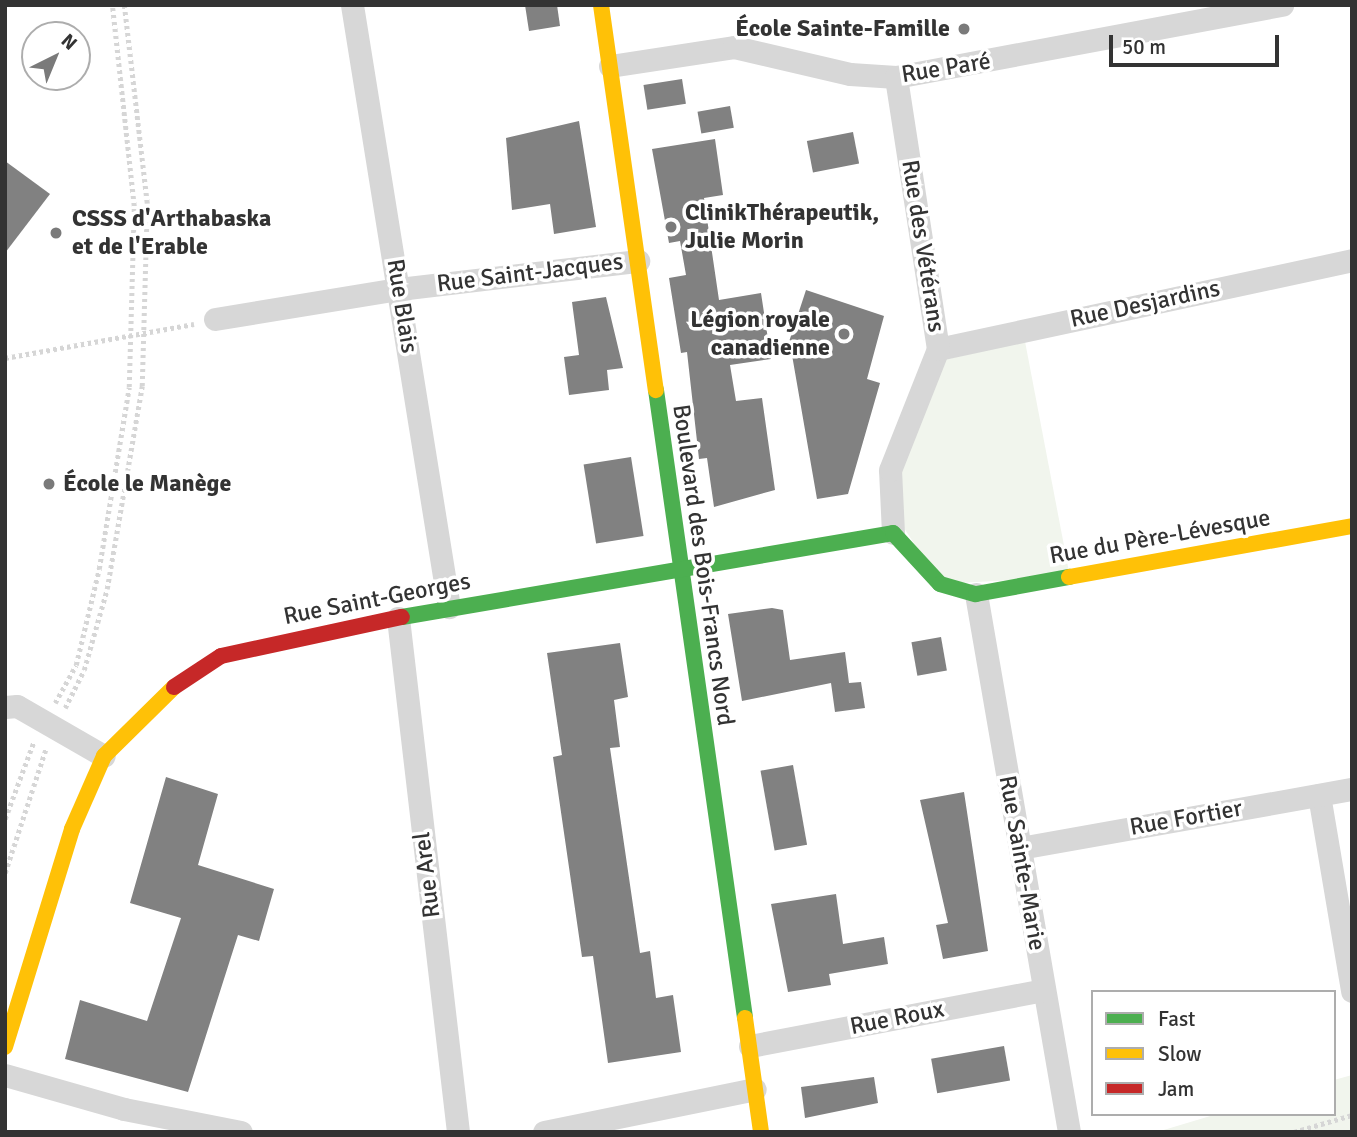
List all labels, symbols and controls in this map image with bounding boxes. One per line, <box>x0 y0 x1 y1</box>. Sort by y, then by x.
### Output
place label: École Sainte-Famille <box>735 15 950 43</box>
north arrow <box>21 21 91 91</box>
marker: École Sainte-Famille <box>956 21 972 37</box>
scale bar <box>1112 21 1282 65</box>
text: N <box>56 29 82 55</box>
text: 50 m <box>1122 34 1166 60</box>
street label: Rue Paré <box>899 47 993 89</box>
street label: Rue des Vétérans <box>895 158 951 334</box>
place label: ClinikThérapeutik, Julie Morin <box>685 199 879 255</box>
place label: CSSS d'Arthabaska et de l'Erable <box>72 205 271 261</box>
marker: ClinikThérapeutik, Julie Morin <box>663 219 679 235</box>
marker: CSSS d'Arthabaska et de l'Erable <box>46 223 66 243</box>
street label: Rue Saint-Jacques <box>435 247 625 299</box>
street label: Rue Blais <box>380 257 424 355</box>
street label: Rue Desjardins <box>1067 274 1223 334</box>
place label: Légion royale canadienne <box>690 306 830 362</box>
marker: Légion royale canadienne <box>836 326 852 342</box>
street label: Boulevard des Bois-Francs Nord <box>666 402 740 728</box>
place label: École le Manège <box>63 470 231 498</box>
marker: École le Manège <box>41 476 57 492</box>
street label: Rue du Père-Lévesque <box>1047 503 1273 571</box>
street label: Rue Saint-Georges <box>281 567 473 631</box>
street label: Rue Sainte-Marie <box>992 773 1052 953</box>
street label: Rue Fortier <box>1127 794 1245 842</box>
street label: Rue Arel <box>407 830 447 920</box>
legend <box>1091 990 1336 1116</box>
street label: Rue Roux <box>848 995 946 1041</box>
text: Fast <box>1158 1006 1195 1032</box>
text: Slow <box>1158 1041 1202 1067</box>
text: Jam <box>1158 1076 1194 1102</box>

